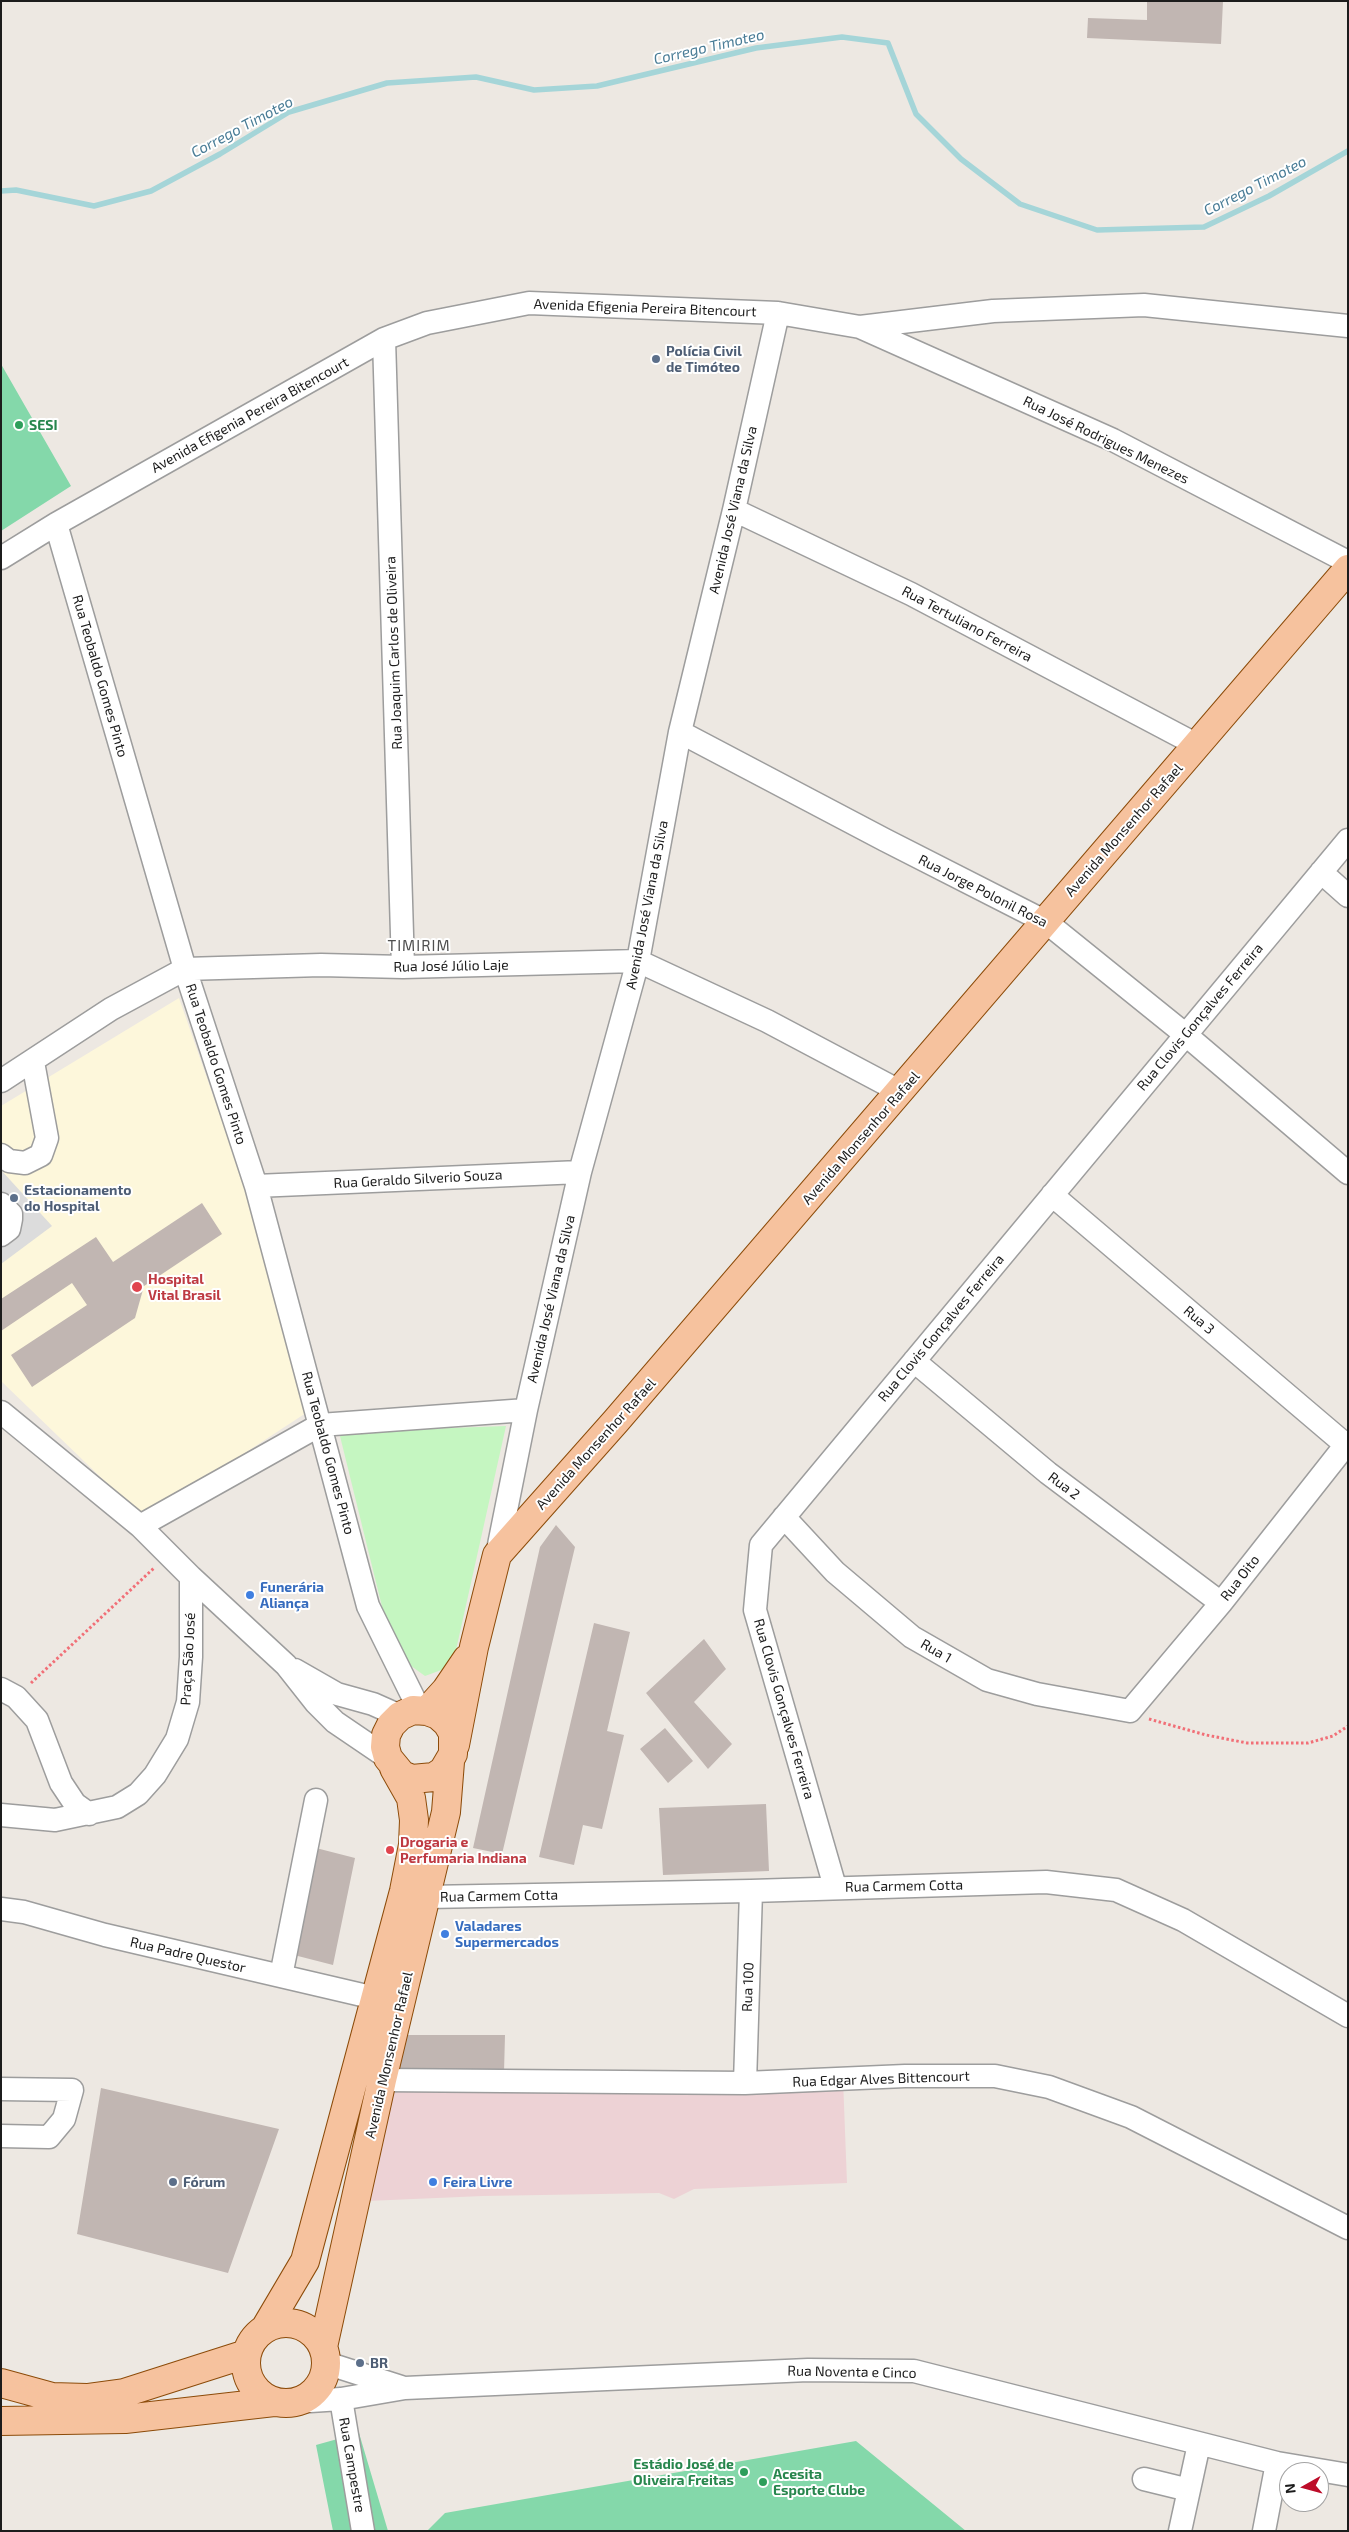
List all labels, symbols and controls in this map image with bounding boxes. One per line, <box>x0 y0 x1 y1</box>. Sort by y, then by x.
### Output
water label: Corrego Timoteo <box>652 26 766 68</box>
water label: Corrego Timoteo <box>188 93 296 161</box>
water label: Corrego Timoteo <box>1201 152 1309 220</box>
street label: Avenida Efigenia Pereira Bitencourt <box>533 296 757 320</box>
place label: Polícia Civil de Timóteo <box>666 343 742 376</box>
marker: Polícia Civil de Timóteo <box>650 353 662 365</box>
street label: Avenida Efigenia Pereira Bitencourt <box>148 354 352 476</box>
street label: Rua José Rodrigues Menezes <box>1020 392 1192 488</box>
place label: SESI <box>29 417 58 433</box>
marker: SESI <box>13 419 25 431</box>
street label: Avenida José Viana da Silva <box>705 424 761 596</box>
street label: Rua Joaquim Carlos de Oliveira <box>382 556 406 750</box>
street label: Rua Tertuliano Ferreira <box>899 583 1035 665</box>
street label: Rua Teobaldo Gomes Pinto <box>69 593 131 759</box>
street label: Avenida Monsenhor Rafael <box>1062 760 1186 900</box>
street label: Avenida José Viana da Silva <box>622 819 672 991</box>
street label: Rua Jorge Polonil Rosa <box>916 851 1050 931</box>
district label: TIMIRIM <box>387 937 451 955</box>
street label: Rua Clovis Gonçalves Ferreira <box>1133 940 1267 1094</box>
street label: Rua José Júlio Laje <box>393 957 509 975</box>
street label: Rua Teobaldo Gomes Pinto <box>182 981 250 1147</box>
street label: Avenida Monsenhor Rafael <box>799 1068 923 1208</box>
street label: Rua Geraldo Silverio Souza <box>333 1166 503 1192</box>
place label: Estacionamento do Hospital <box>24 1182 132 1214</box>
marker: Estacionamento do Hospital <box>8 1192 20 1204</box>
street label: Avenida José Viana da Silva <box>523 1213 579 1385</box>
street label: Rua Clovis Gonçalves Ferreira <box>874 1251 1008 1405</box>
place label: Hospital Vital Brasil <box>148 1271 221 1304</box>
marker: Hospital Vital Brasil <box>130 1280 144 1294</box>
street label: Rua 3 <box>1180 1302 1218 1338</box>
street label: Rua Teobaldo Gomes Pinto <box>298 1370 358 1536</box>
street label: Avenida Monsenhor Rafael <box>533 1375 659 1513</box>
street label: Rua 2 <box>1045 1469 1083 1503</box>
street label: Rua Oito <box>1217 1552 1263 1604</box>
place label: Funerária Aliança <box>260 1579 324 1611</box>
marker: Funerária Aliança <box>244 1589 256 1601</box>
street label: Praça São José <box>177 1612 199 1706</box>
street label: Rua Clovis Gonçalves Ferreira <box>750 1617 818 1801</box>
street label: Rua 1 <box>918 1635 954 1667</box>
place label: Drogaria e Perfumaria Indiana <box>400 1834 527 1866</box>
marker: Drogaria e Perfumaria Indiana <box>384 1844 396 1856</box>
street label: Rua Carmem Cotta <box>845 1877 963 1895</box>
street label: Rua Carmem Cotta <box>440 1887 558 1905</box>
place label: Valadares Supermercados <box>455 1918 559 1950</box>
marker: Valadares Supermercados <box>439 1928 451 1940</box>
street label: Rua Padre Questor <box>128 1934 248 1976</box>
street label: Rua 100 <box>739 1962 757 2012</box>
street label: Avenida Monsenhor Rafael <box>362 1970 416 2140</box>
street label: Rua Edgar Alves Bittencourt <box>792 2068 970 2090</box>
place label: Fórum <box>183 2174 225 2190</box>
place label: Feira Livre <box>443 2174 512 2190</box>
marker: Fórum <box>167 2176 179 2188</box>
marker: Feira Livre <box>427 2176 439 2188</box>
place label: BR <box>370 2355 388 2371</box>
marker: BR <box>354 2357 366 2369</box>
street label: Rua Noventa e Cinco <box>787 2362 917 2382</box>
street label: Rua Campestre <box>335 2416 369 2514</box>
place label: Estádio José de Oliveira Freitas <box>633 2456 734 2488</box>
north arrow <box>1279 2462 1329 2512</box>
marker: Estádio José de Oliveira Freitas <box>738 2466 750 2478</box>
place label: Acesita Esporte Clube <box>773 2466 865 2498</box>
marker: Acesita Esporte Clube <box>757 2476 769 2488</box>
text: N <box>1281 2483 1299 2495</box>

